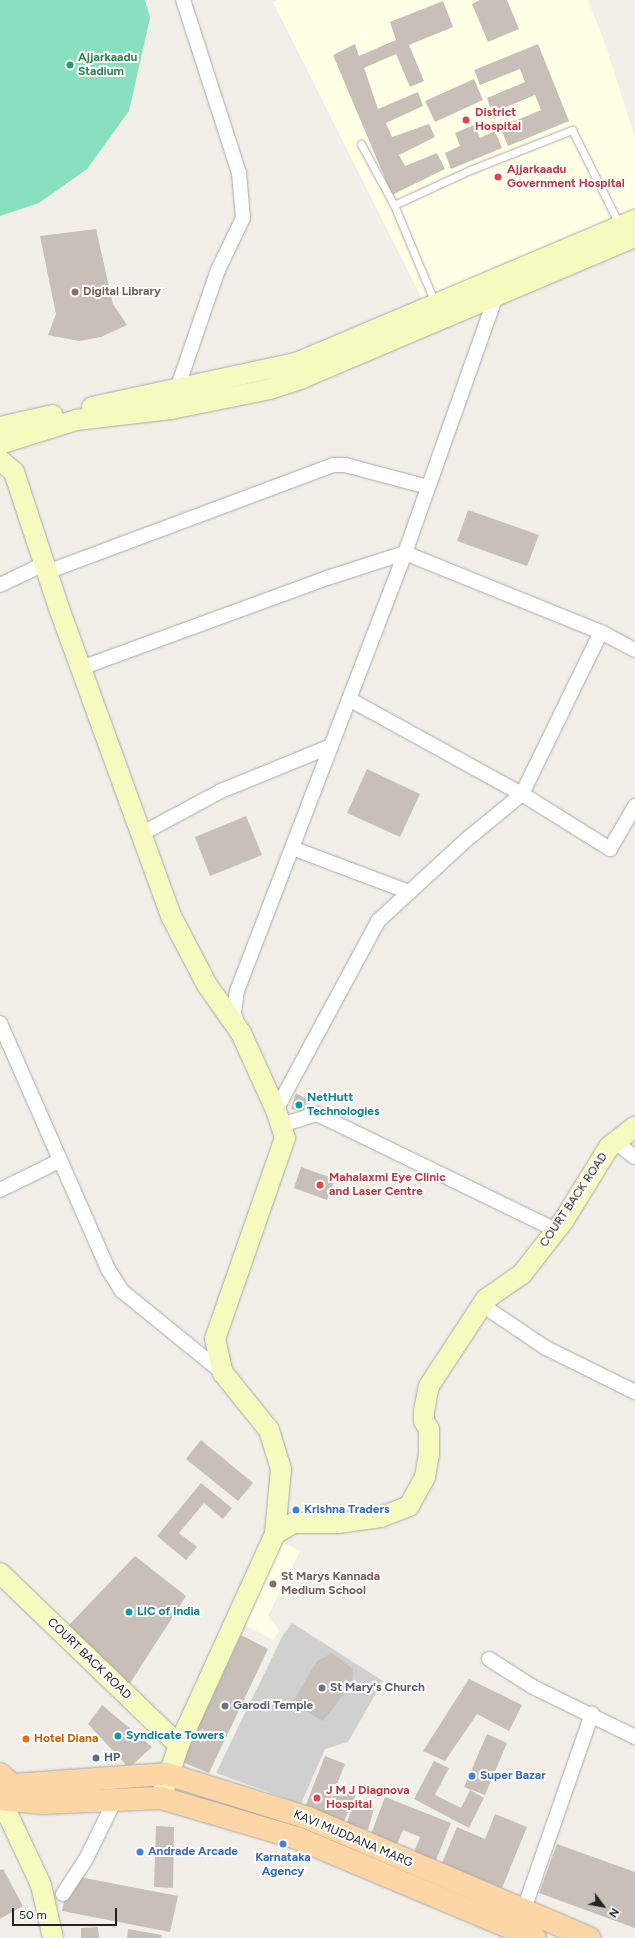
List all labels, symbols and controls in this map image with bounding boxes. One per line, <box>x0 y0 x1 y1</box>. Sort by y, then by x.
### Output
place label: Ajjarkaadu Stadium <box>78 51 137 79</box>
marker: Ajjarkaadu Stadium <box>65 60 75 70</box>
place label: District Hospital <box>475 106 521 134</box>
marker: District Hospital <box>460 114 472 126</box>
place label: Ajjarkaadu Government Hospital <box>507 163 625 191</box>
marker: Ajjarkaadu Government Hospital <box>492 171 504 183</box>
place label: Digital Library <box>83 285 161 299</box>
marker: Digital Library <box>70 287 80 297</box>
place label: NetHutt Technologies <box>307 1091 380 1119</box>
marker: NetHutt Technologies <box>294 1100 304 1110</box>
street label: COURT BACK ROAD <box>537 1150 611 1250</box>
place label: Mahalaxmi Eye Clinic and Laser Centre <box>329 1171 446 1199</box>
marker: Mahalaxmi Eye Clinic and Laser Centre <box>314 1179 326 1191</box>
place label: Krishna Traders <box>304 1503 390 1517</box>
marker: Krishna Traders <box>291 1505 301 1515</box>
place label: St Marys Kannada Medium School <box>281 1570 380 1598</box>
marker: St Marys Kannada Medium School <box>268 1579 278 1589</box>
place label: LIC of India <box>137 1605 200 1619</box>
marker: LIC of India <box>124 1607 134 1617</box>
street label: COURT BACK ROAD <box>44 1615 134 1703</box>
place label: St Mary's Church <box>330 1681 425 1695</box>
marker: St Mary's Church <box>317 1683 327 1693</box>
place label: Garodi Temple <box>233 1699 313 1713</box>
marker: Garodi Temple <box>220 1701 230 1711</box>
place label: Syndicate Towers <box>126 1729 224 1743</box>
marker: Syndicate Towers <box>113 1731 123 1741</box>
place label: Hotel Diana <box>34 1732 98 1746</box>
marker: Hotel Diana <box>21 1734 31 1744</box>
place label: HP <box>104 1751 120 1765</box>
marker: HP <box>91 1753 101 1763</box>
place label: Super Bazar <box>480 1769 546 1783</box>
marker: Super Bazar <box>467 1771 477 1781</box>
place label: J M J Diagnova Hospital <box>326 1784 410 1812</box>
marker: J M J Diagnova Hospital <box>311 1792 323 1804</box>
street label: KAVI MUDDANA MARG <box>291 1807 415 1871</box>
marker: Karnataka Agency <box>278 1839 288 1849</box>
place label: Andrade Arcade <box>148 1845 238 1859</box>
marker: Andrade Arcade <box>135 1847 145 1857</box>
place label: Karnataka Agency <box>255 1851 311 1879</box>
north arrow <box>583 1886 623 1926</box>
scale bar <box>14 1900 119 1926</box>
text: N <box>606 1906 621 1920</box>
text: 50 m <box>19 1908 47 1922</box>

